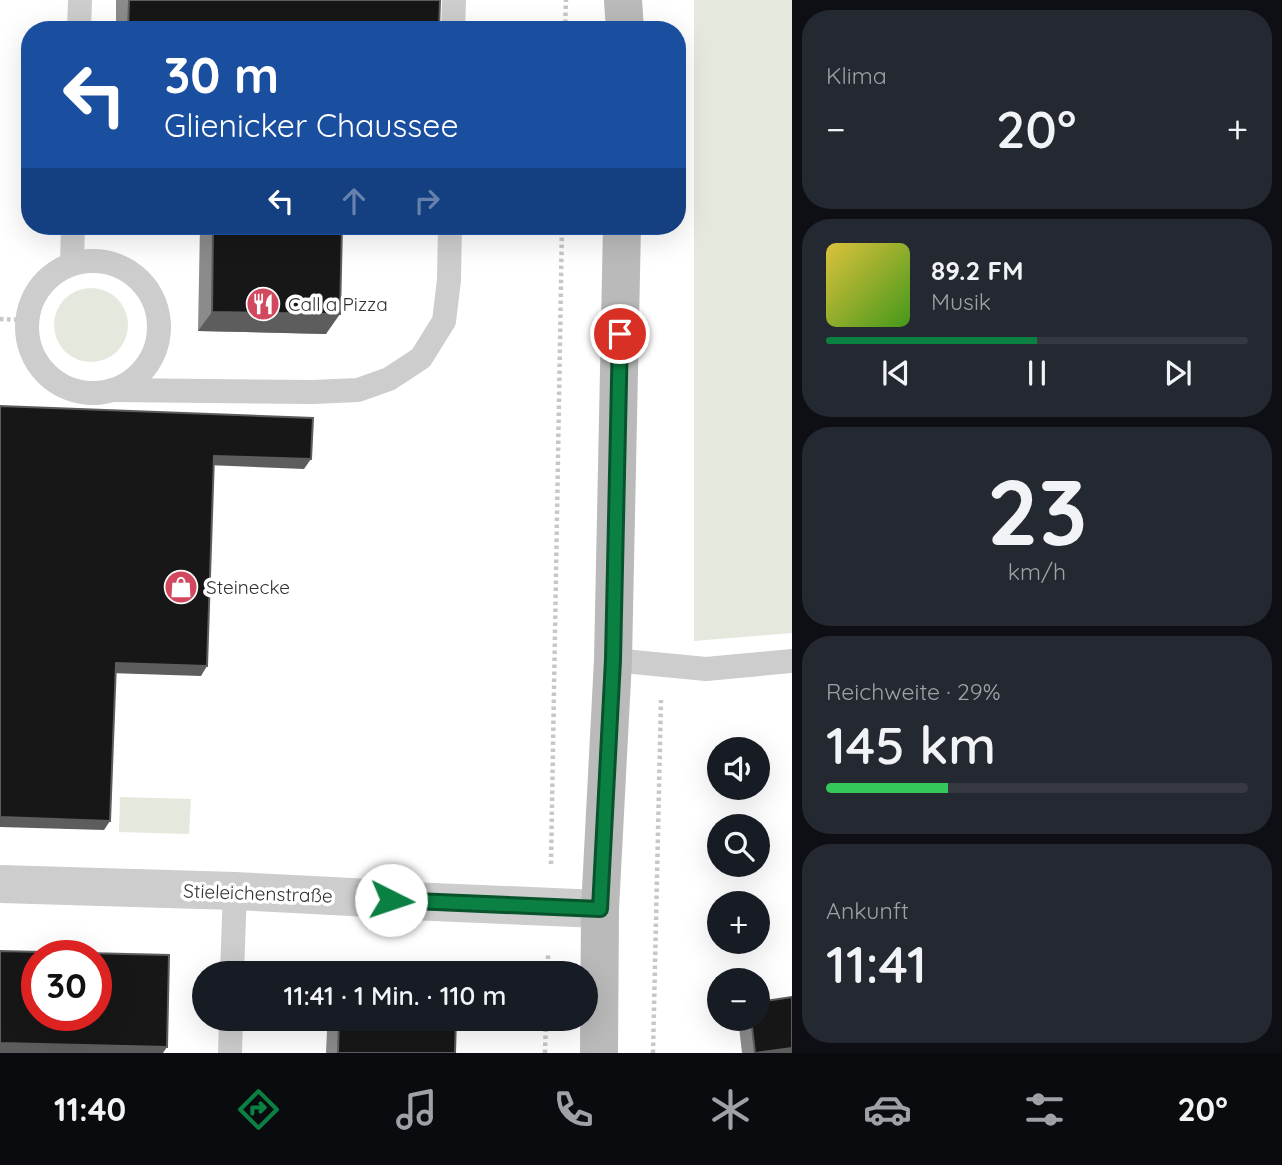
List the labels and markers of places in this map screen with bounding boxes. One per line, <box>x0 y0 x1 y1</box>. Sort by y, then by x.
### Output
restaurant icon: Call a Pizza <box>244 285 282 323</box>
place label: Call a Pizza <box>288 292 388 316</box>
pin <box>590 304 650 364</box>
shop icon: Steinecke <box>162 568 200 606</box>
place label: Steinecke <box>206 575 290 599</box>

